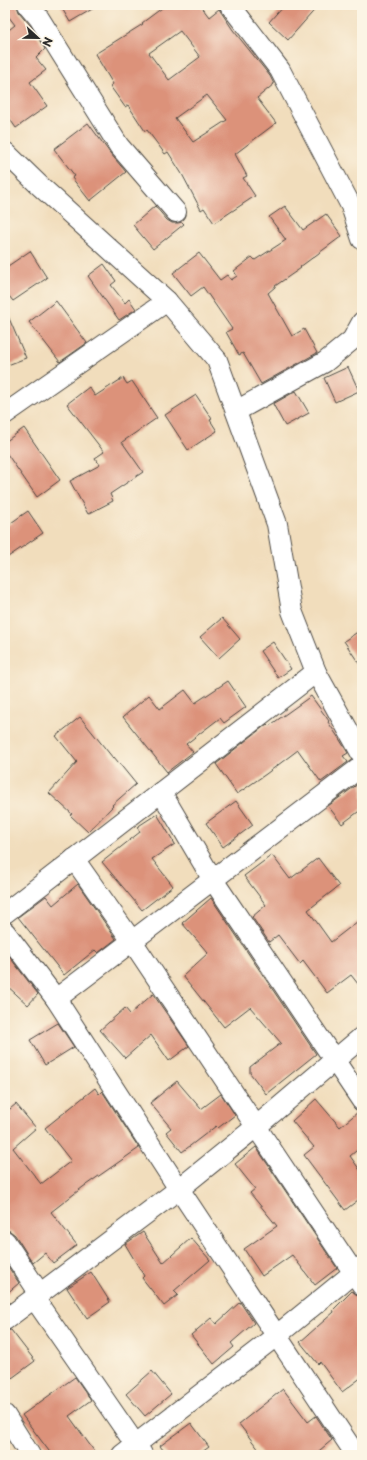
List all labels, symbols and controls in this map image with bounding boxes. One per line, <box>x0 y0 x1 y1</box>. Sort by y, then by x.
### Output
north arrow <box>18 18 58 58</box>
text: N <box>38 35 57 49</box>

